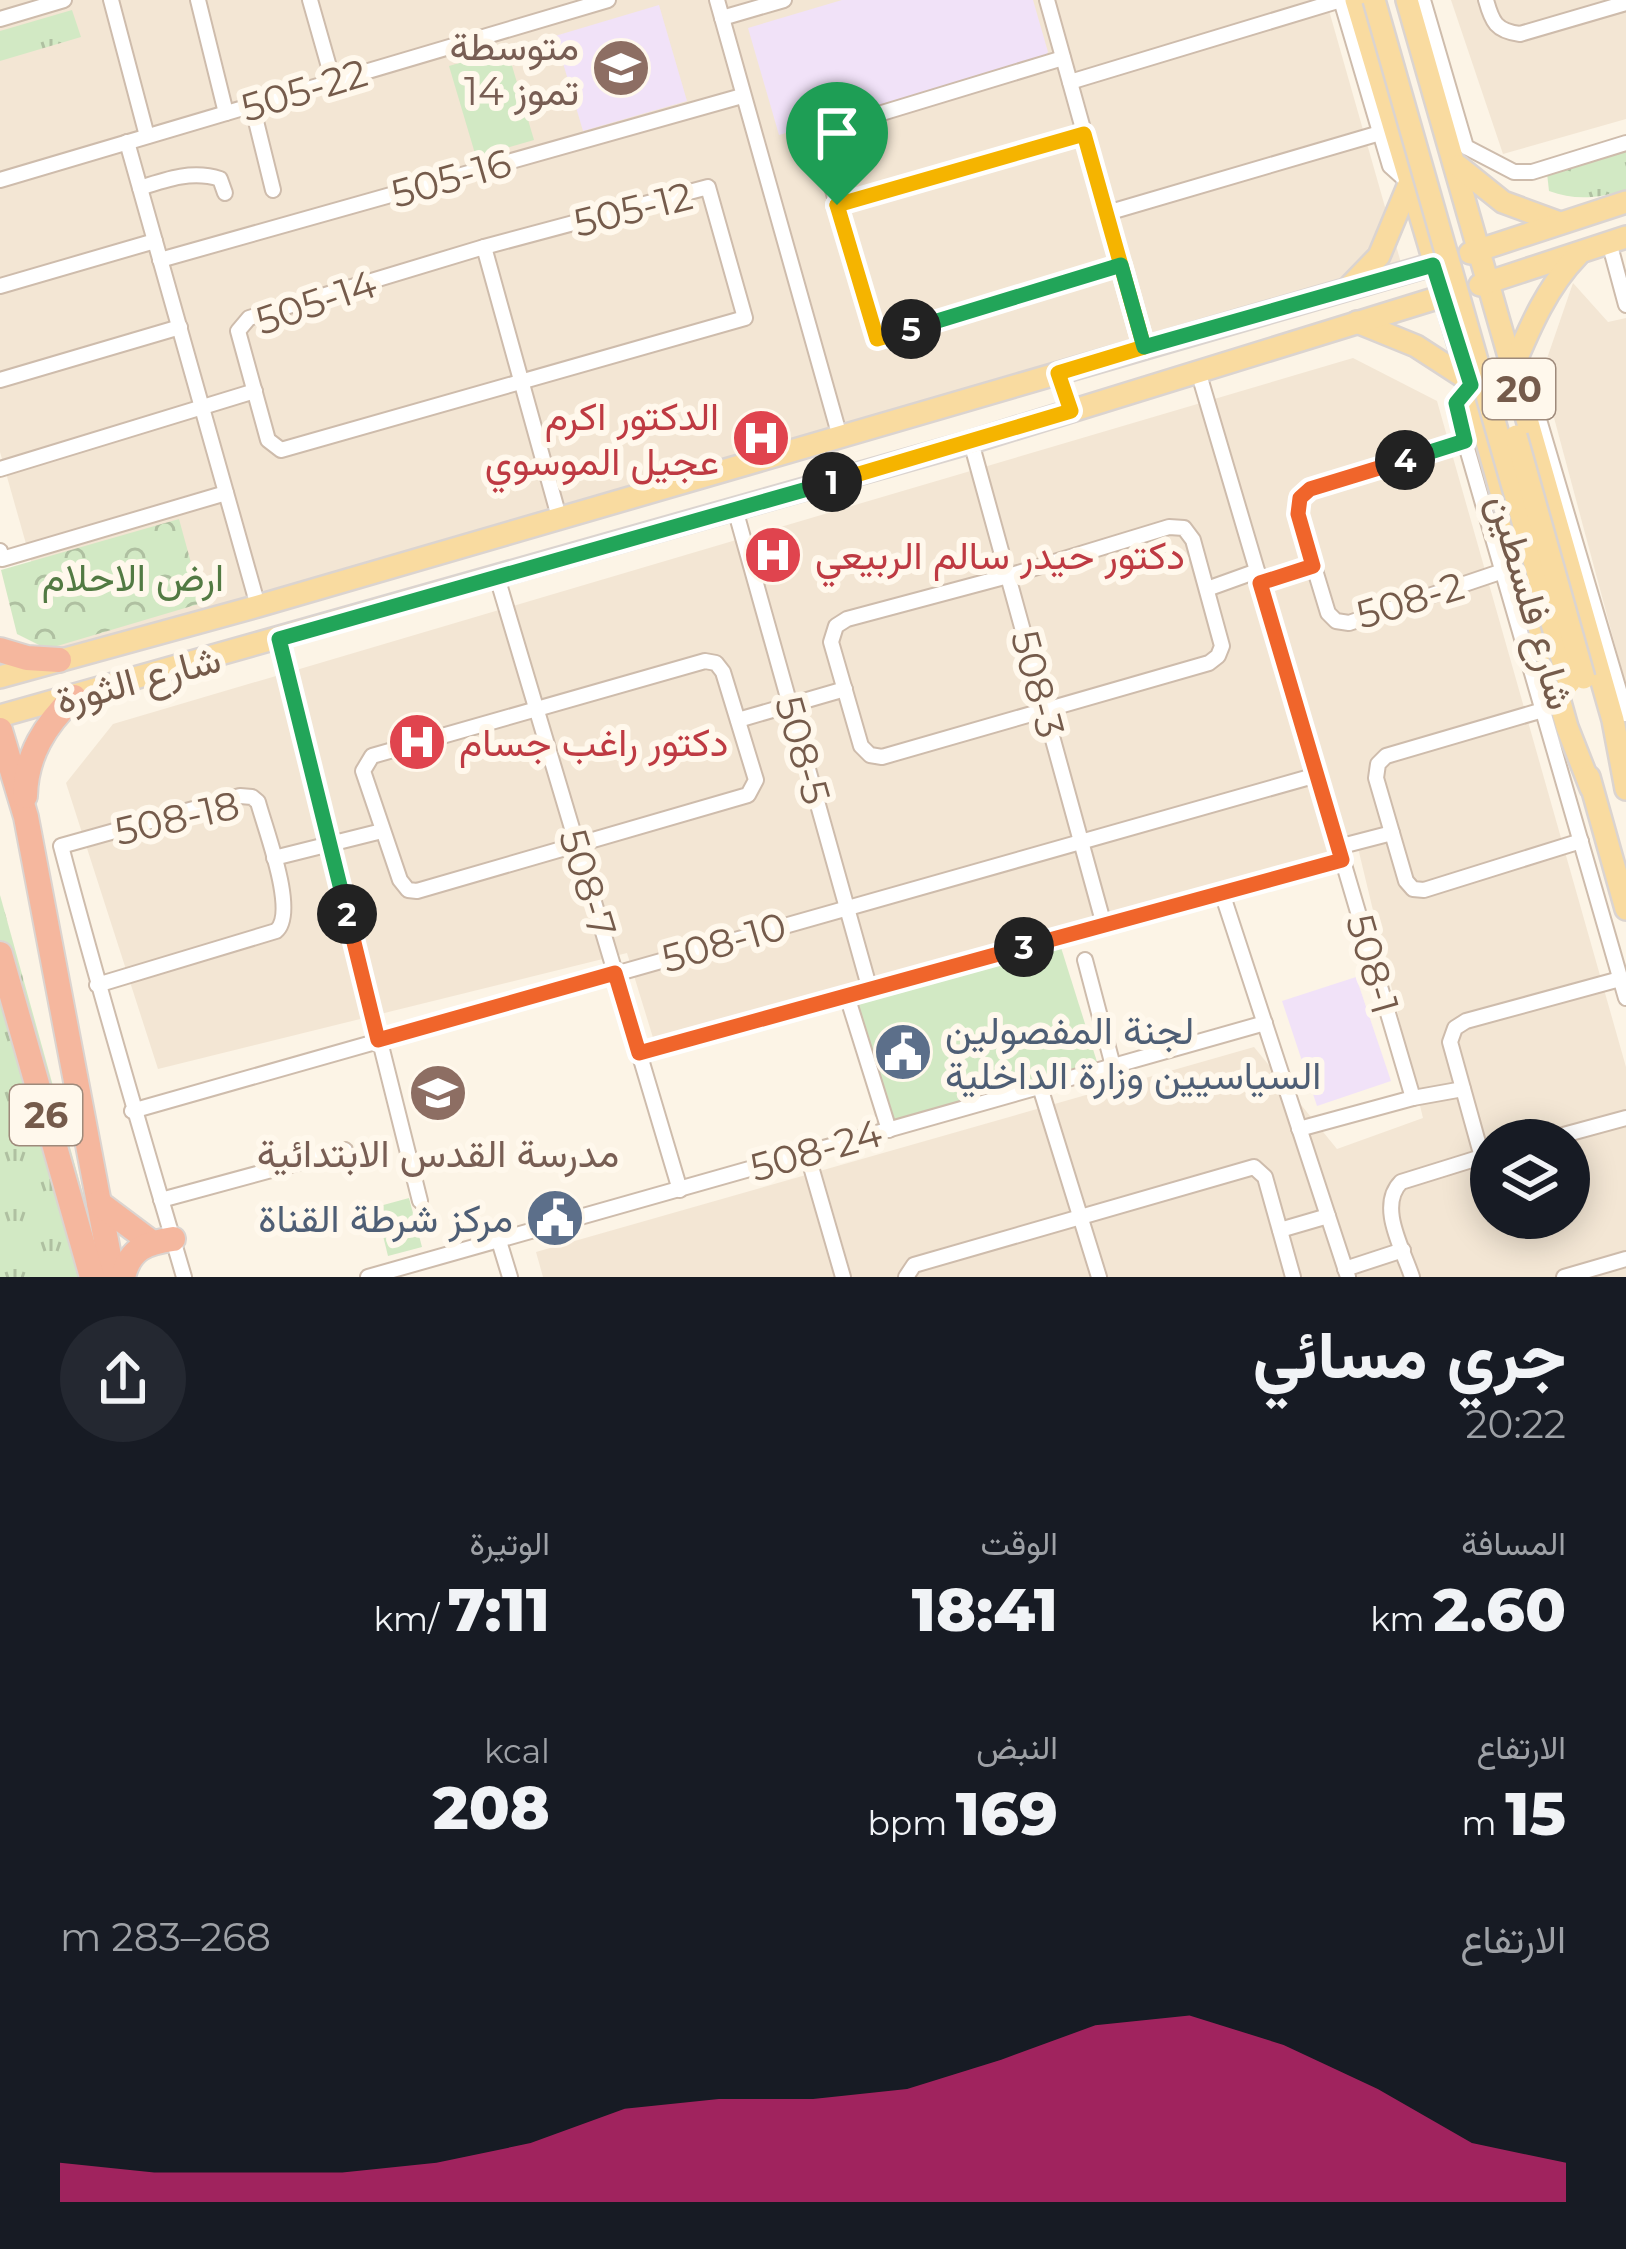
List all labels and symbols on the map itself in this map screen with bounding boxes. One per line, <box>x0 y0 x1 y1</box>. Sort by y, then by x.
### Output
place label: متوسطة 14 تموز <box>450 22 579 116</box>
school or university icon: متوسطة 14 تموز <box>590 37 652 99</box>
street label: 505-22 <box>235 48 373 132</box>
pin <box>786 82 888 205</box>
street label: 505-16 <box>386 138 516 218</box>
street label: 505-12 <box>569 171 697 247</box>
street label: 505-14 <box>250 259 383 345</box>
pin: 5 <box>881 299 941 359</box>
road number: 20 <box>1483 359 1555 419</box>
place label: الدكتور اكرم عجيل الموسوي <box>485 392 719 493</box>
hospital icon: الدكتور اكرم عجيل الموسوي <box>730 407 792 469</box>
pin: 4 <box>1375 430 1435 490</box>
pin: 1 <box>802 452 862 512</box>
street label: شارع فلسطين <box>1475 489 1586 716</box>
hospital icon: دكتور حيدر سالم الربيعي <box>742 524 804 586</box>
place label: دكتور حيدر سالم الربيعي <box>815 531 1185 587</box>
park label: ارض الاحلام <box>42 553 224 603</box>
street label: 508-2 <box>1351 561 1469 639</box>
street label: 508-3 <box>1001 625 1075 743</box>
street label: شارع الثورة <box>50 634 226 727</box>
street label: 508-5 <box>765 691 841 809</box>
hospital icon: دكتور راغب جسام <box>386 711 448 773</box>
place label: دكتور راغب جسام <box>459 718 728 768</box>
street label: 508-18 <box>110 780 244 856</box>
street label: 508-7 <box>549 823 627 943</box>
pin: 2 <box>317 884 377 944</box>
street label: 508-10 <box>656 901 792 983</box>
street label: 508-1 <box>1336 909 1410 1019</box>
pin: 3 <box>994 917 1054 977</box>
place label: لجنة المفصولين السياسيين وزارة الداخلية <box>945 1006 1321 1100</box>
public building icon: لجنة المفصولين السياسيين وزارة الداخلية <box>872 1021 934 1083</box>
school or university icon: مدرسة القدس الابتدائية <box>407 1062 469 1124</box>
road number: 26 <box>10 1085 82 1145</box>
street label: 508-24 <box>745 1108 887 1192</box>
place label: مدرسة القدس الابتدائية <box>257 1129 619 1178</box>
public building icon: مركز شرطة القناة <box>524 1187 586 1249</box>
place label: مركز شرطة القناة <box>258 1194 513 1243</box>

